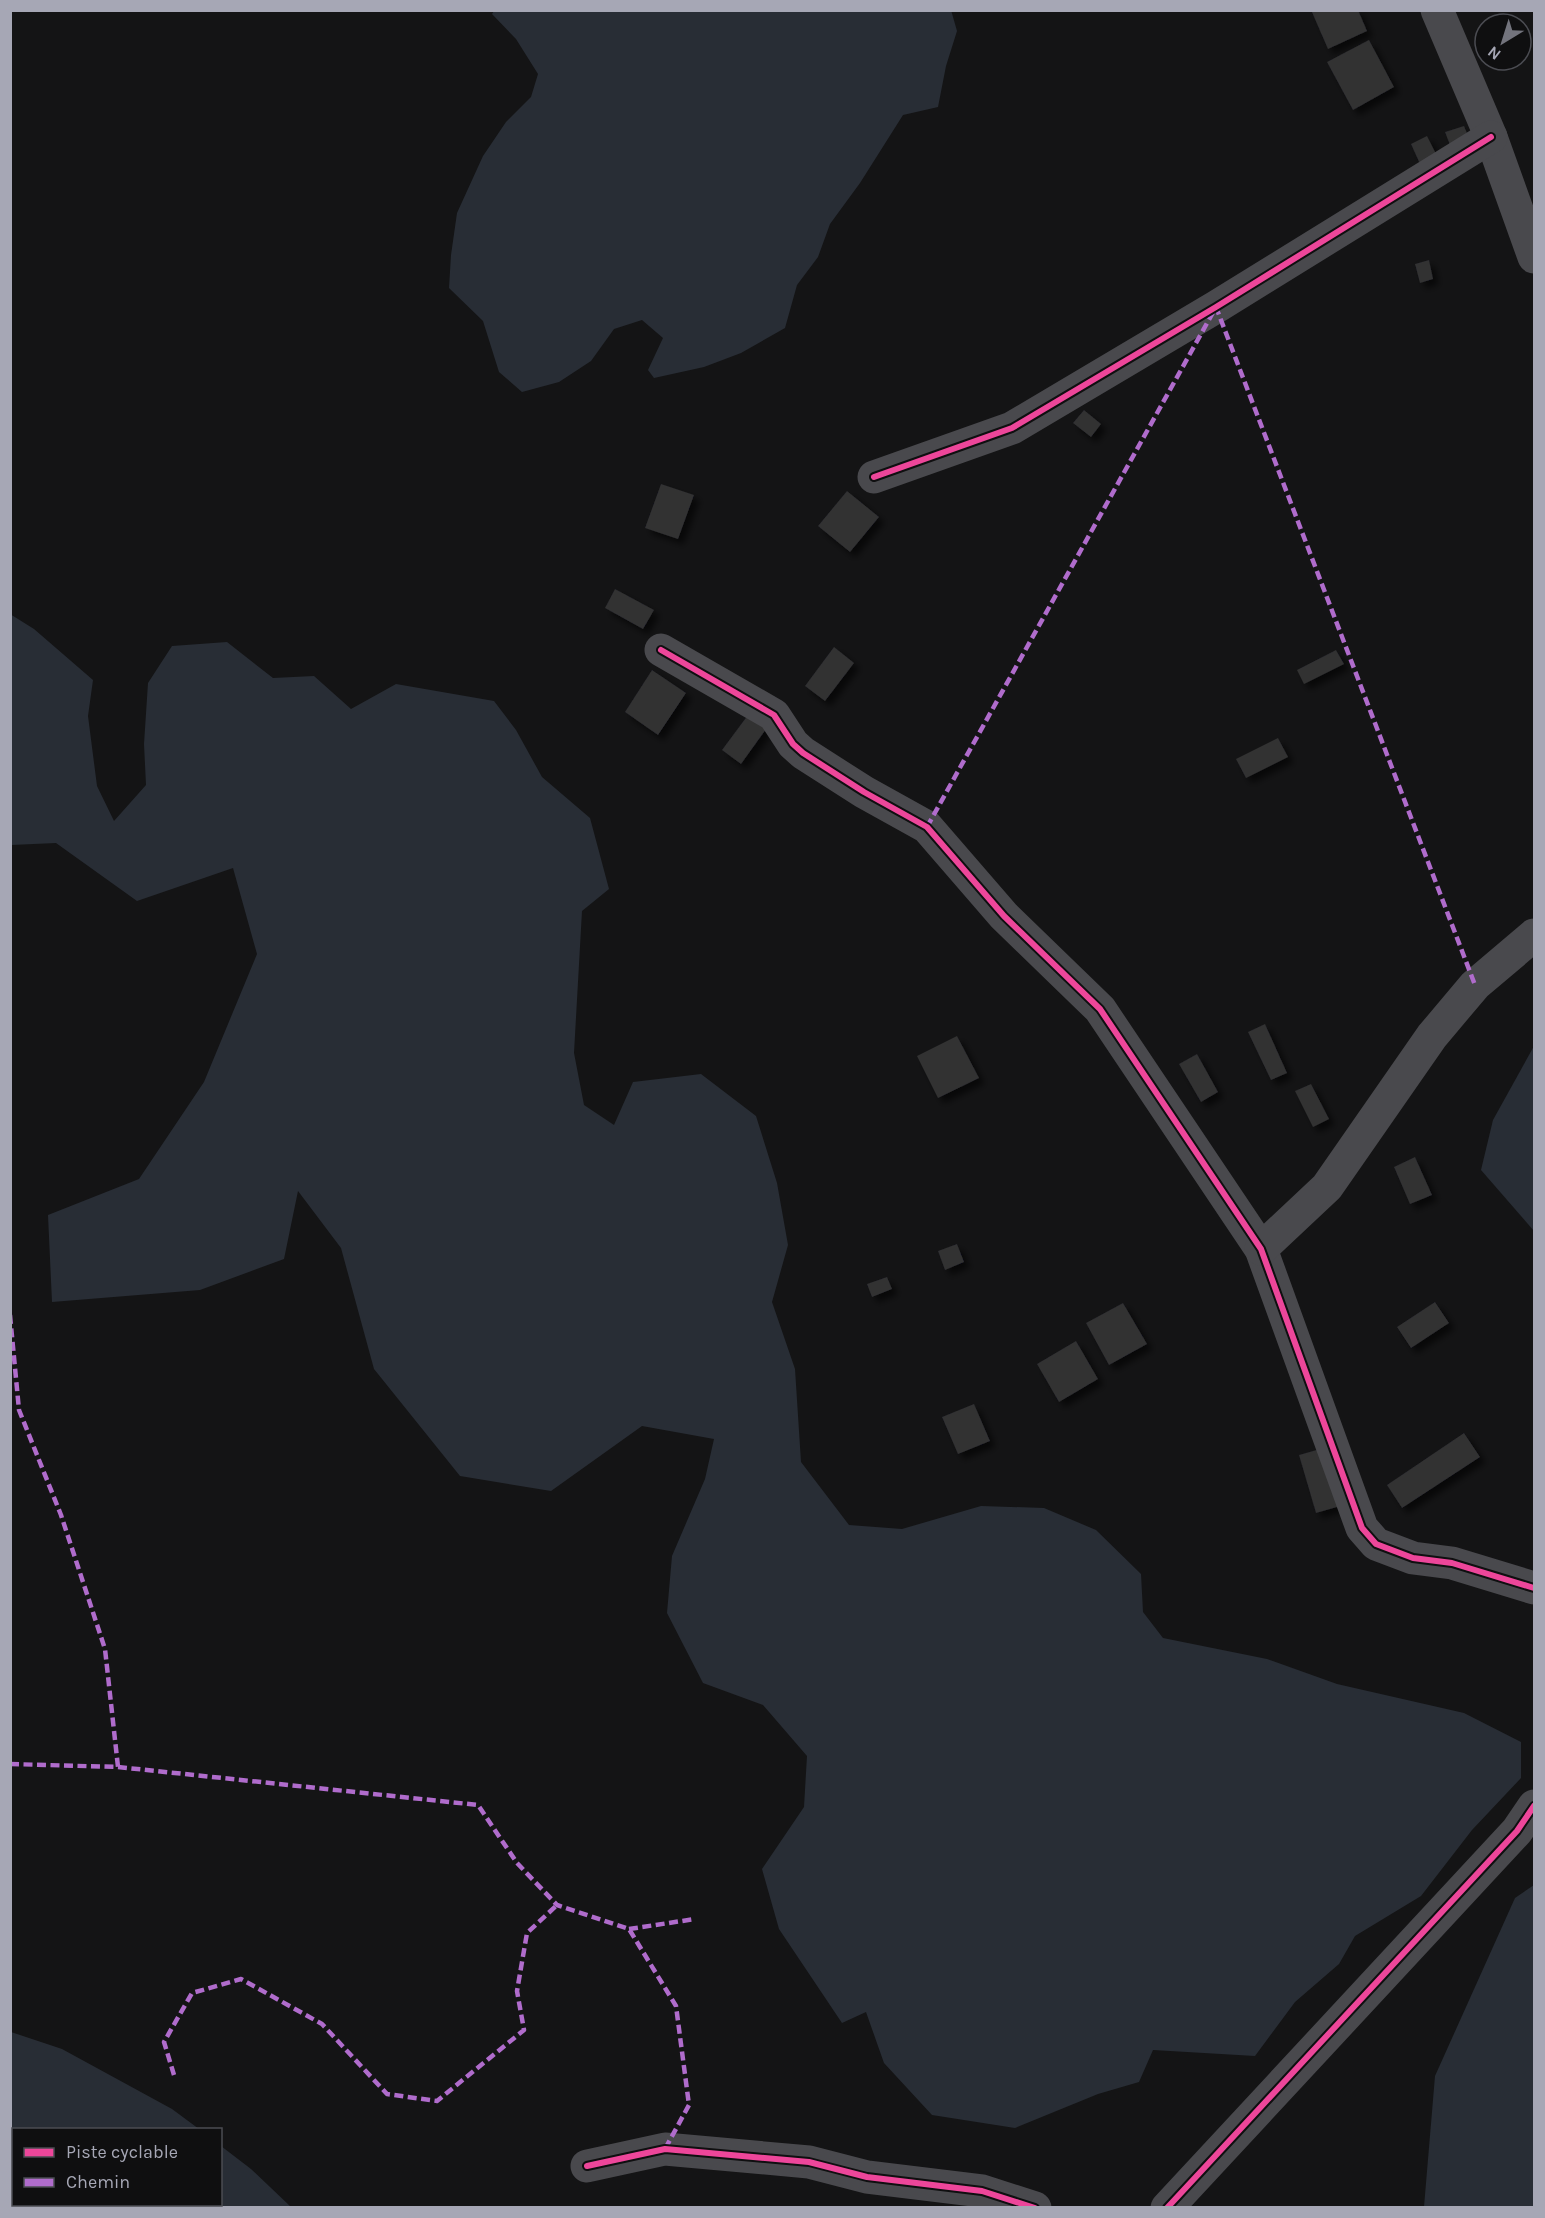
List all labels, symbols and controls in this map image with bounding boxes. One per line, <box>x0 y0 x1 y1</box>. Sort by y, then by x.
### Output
north arrow <box>1473 12 1533 72</box>
text: N <box>1484 42 1504 64</box>
legend <box>12 2128 222 2206</box>
text: Piste cyclable <box>66 2141 178 2163</box>
text: Chemin <box>66 2171 130 2193</box>

